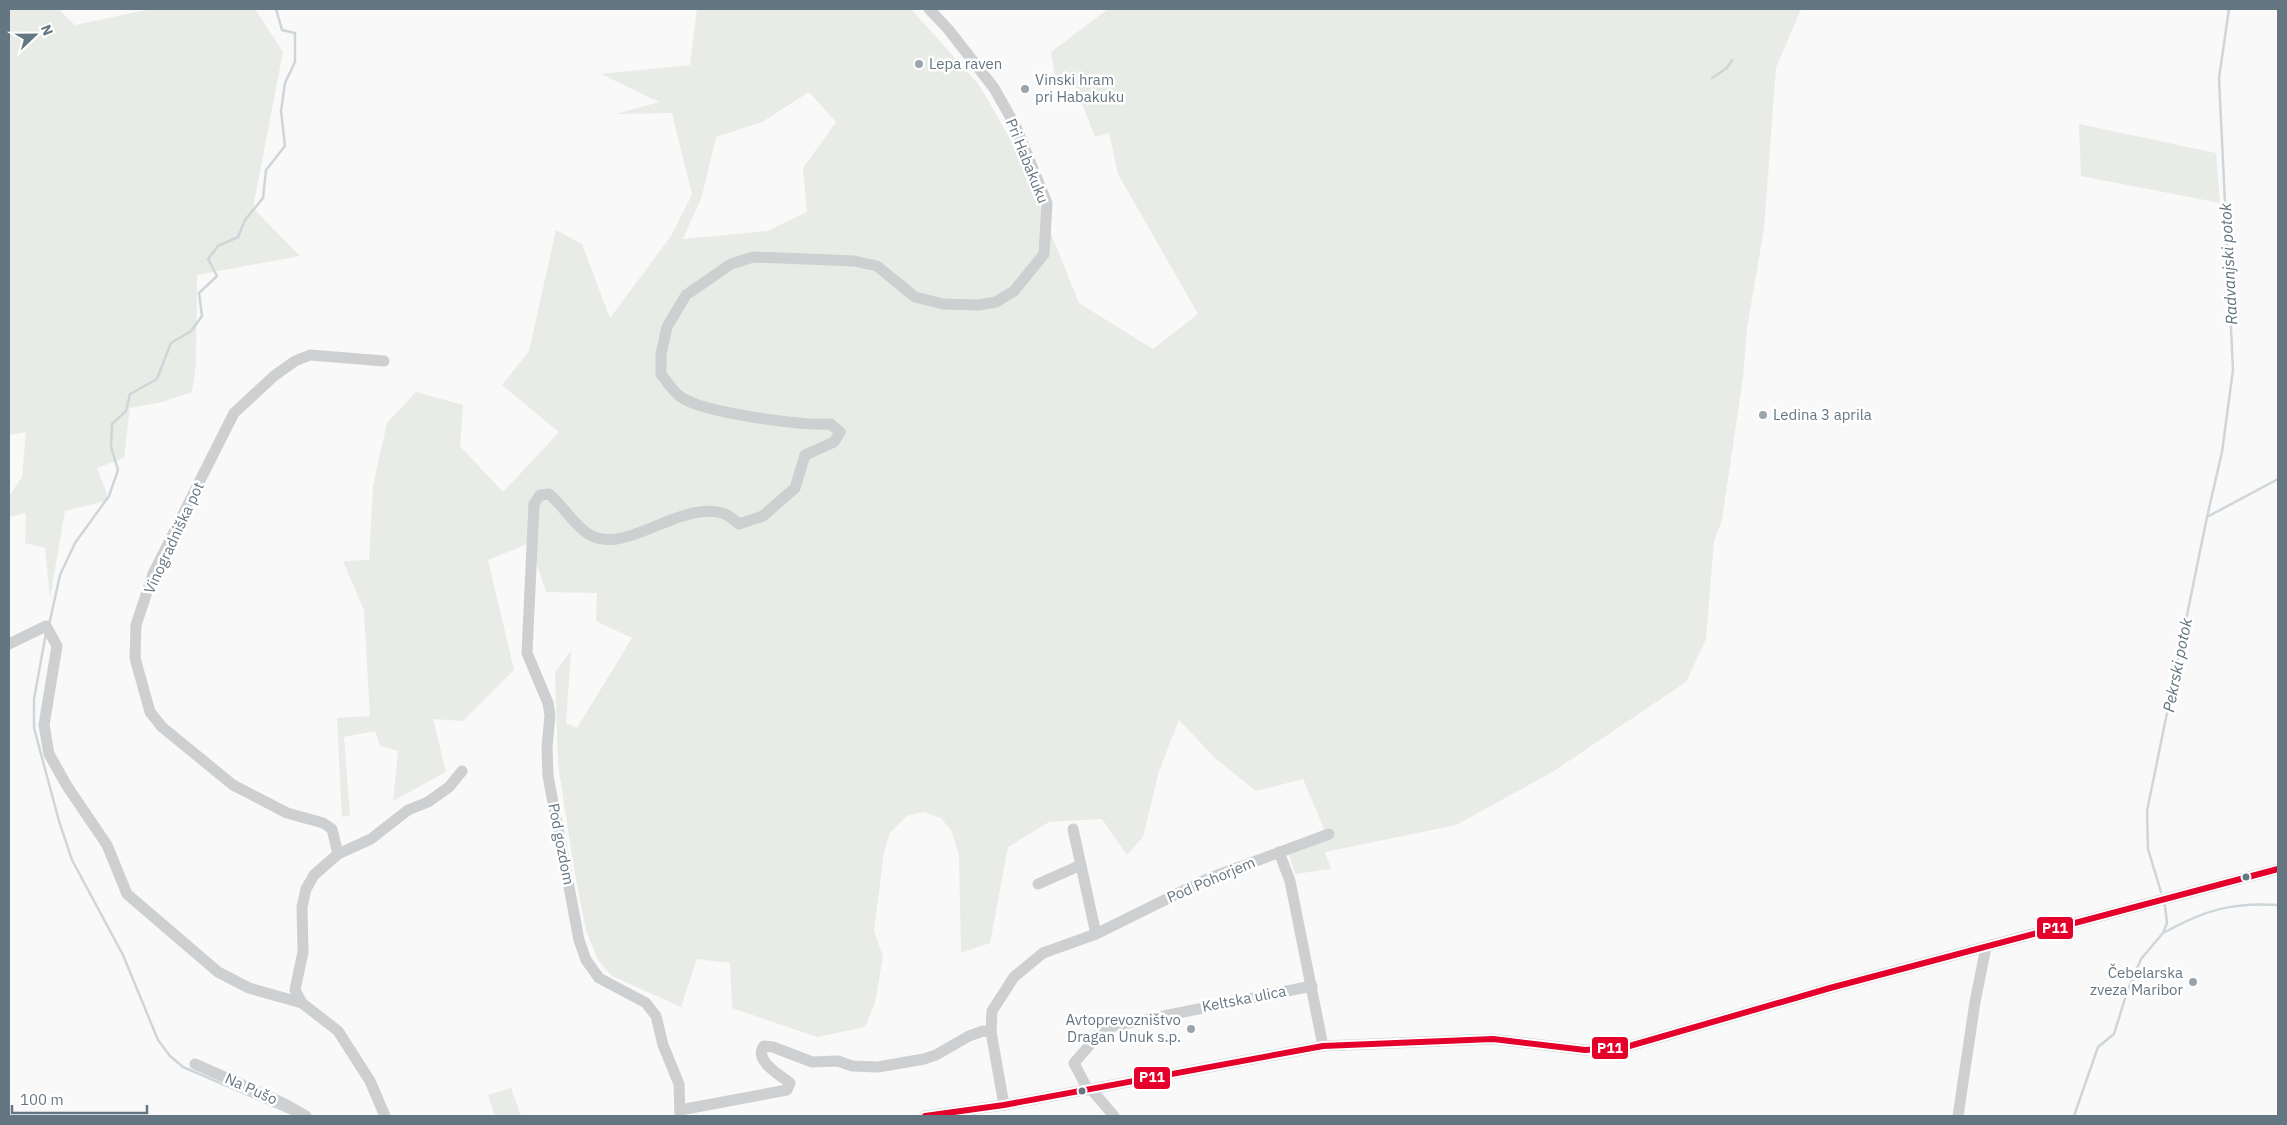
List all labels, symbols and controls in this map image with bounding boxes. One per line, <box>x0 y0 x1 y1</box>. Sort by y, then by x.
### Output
north arrow <box>10 10 60 60</box>
text: N <box>37 22 57 38</box>
place label: Lepa raven <box>929 54 1002 73</box>
marker: Lepa raven <box>913 58 925 70</box>
place label: Vinski hram pri Habakuku <box>1035 70 1124 106</box>
marker: Vinski hram pri Habakuku <box>1019 83 1031 95</box>
street label: Pri Habakuku <box>1002 116 1053 206</box>
water label: Radvanjski potok <box>2215 202 2241 325</box>
place label: Ledina 3 aprila <box>1773 405 1872 424</box>
marker: Ledina 3 aprila <box>1757 409 1769 421</box>
street label: Vinogradniška pot <box>139 479 208 597</box>
water label: Pekrski potok <box>2158 616 2196 714</box>
street label: Pod gozdom <box>544 802 579 886</box>
street label: Pod Pohorjem <box>1164 852 1258 907</box>
unlabelled marker <box>2241 872 2251 882</box>
line badge: P11 <box>2036 916 2074 940</box>
text: P11 <box>2042 919 2069 937</box>
place label: Čebelarska zveza Maribor <box>2090 963 2183 999</box>
marker: Čebelarska zveza Maribor <box>2187 976 2199 988</box>
street label: Keltska ulica <box>1200 981 1288 1016</box>
place label: Avtoprevozništvo Dragan Unuk s.p. <box>1065 1010 1181 1046</box>
marker: Avtoprevozništvo Dragan Unuk s.p. <box>1185 1023 1197 1035</box>
line badge: P11 <box>1591 1036 1629 1060</box>
text: P11 <box>1597 1039 1624 1057</box>
line badge: P11 <box>1133 1066 1171 1090</box>
text: P11 <box>1139 1068 1166 1086</box>
street label: Na Pušo <box>222 1069 280 1109</box>
scale bar <box>12 1082 148 1114</box>
unlabelled marker <box>1077 1086 1087 1096</box>
text: 100 m <box>20 1090 64 1109</box>

